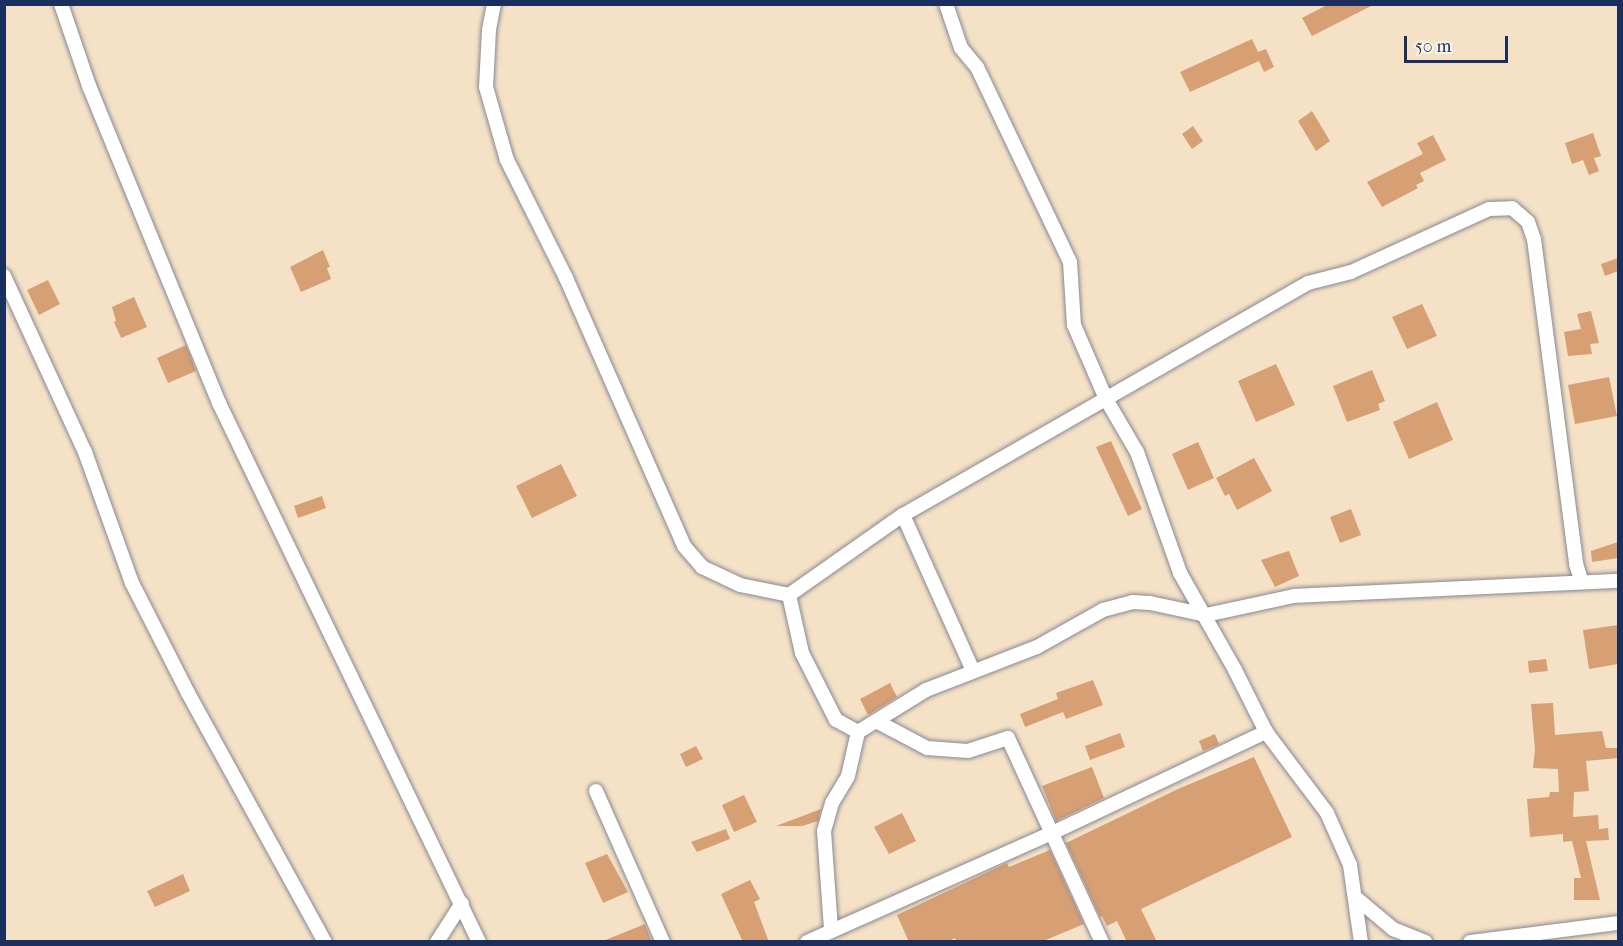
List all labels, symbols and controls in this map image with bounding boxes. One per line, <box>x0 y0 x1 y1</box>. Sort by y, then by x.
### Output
scale bar <box>1407 24 1510 62</box>
text: 50 m <box>1415 36 1451 57</box>

